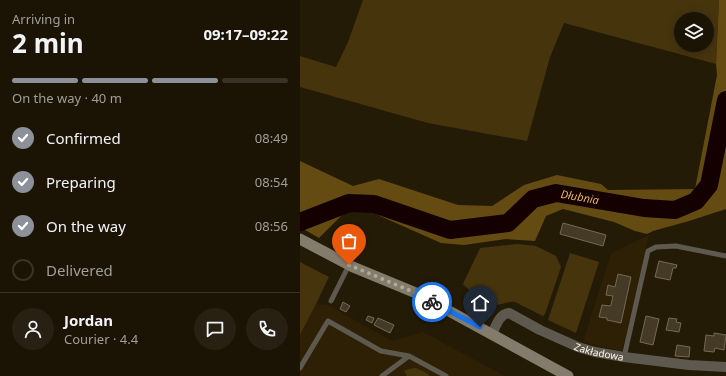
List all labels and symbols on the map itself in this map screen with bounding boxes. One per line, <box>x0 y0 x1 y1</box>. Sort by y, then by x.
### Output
water label: Dłubnia <box>560 186 601 207</box>
pin <box>332 224 366 265</box>
courier <box>412 282 452 322</box>
pin <box>463 286 497 327</box>
street label: Zakładowa <box>572 339 625 364</box>

